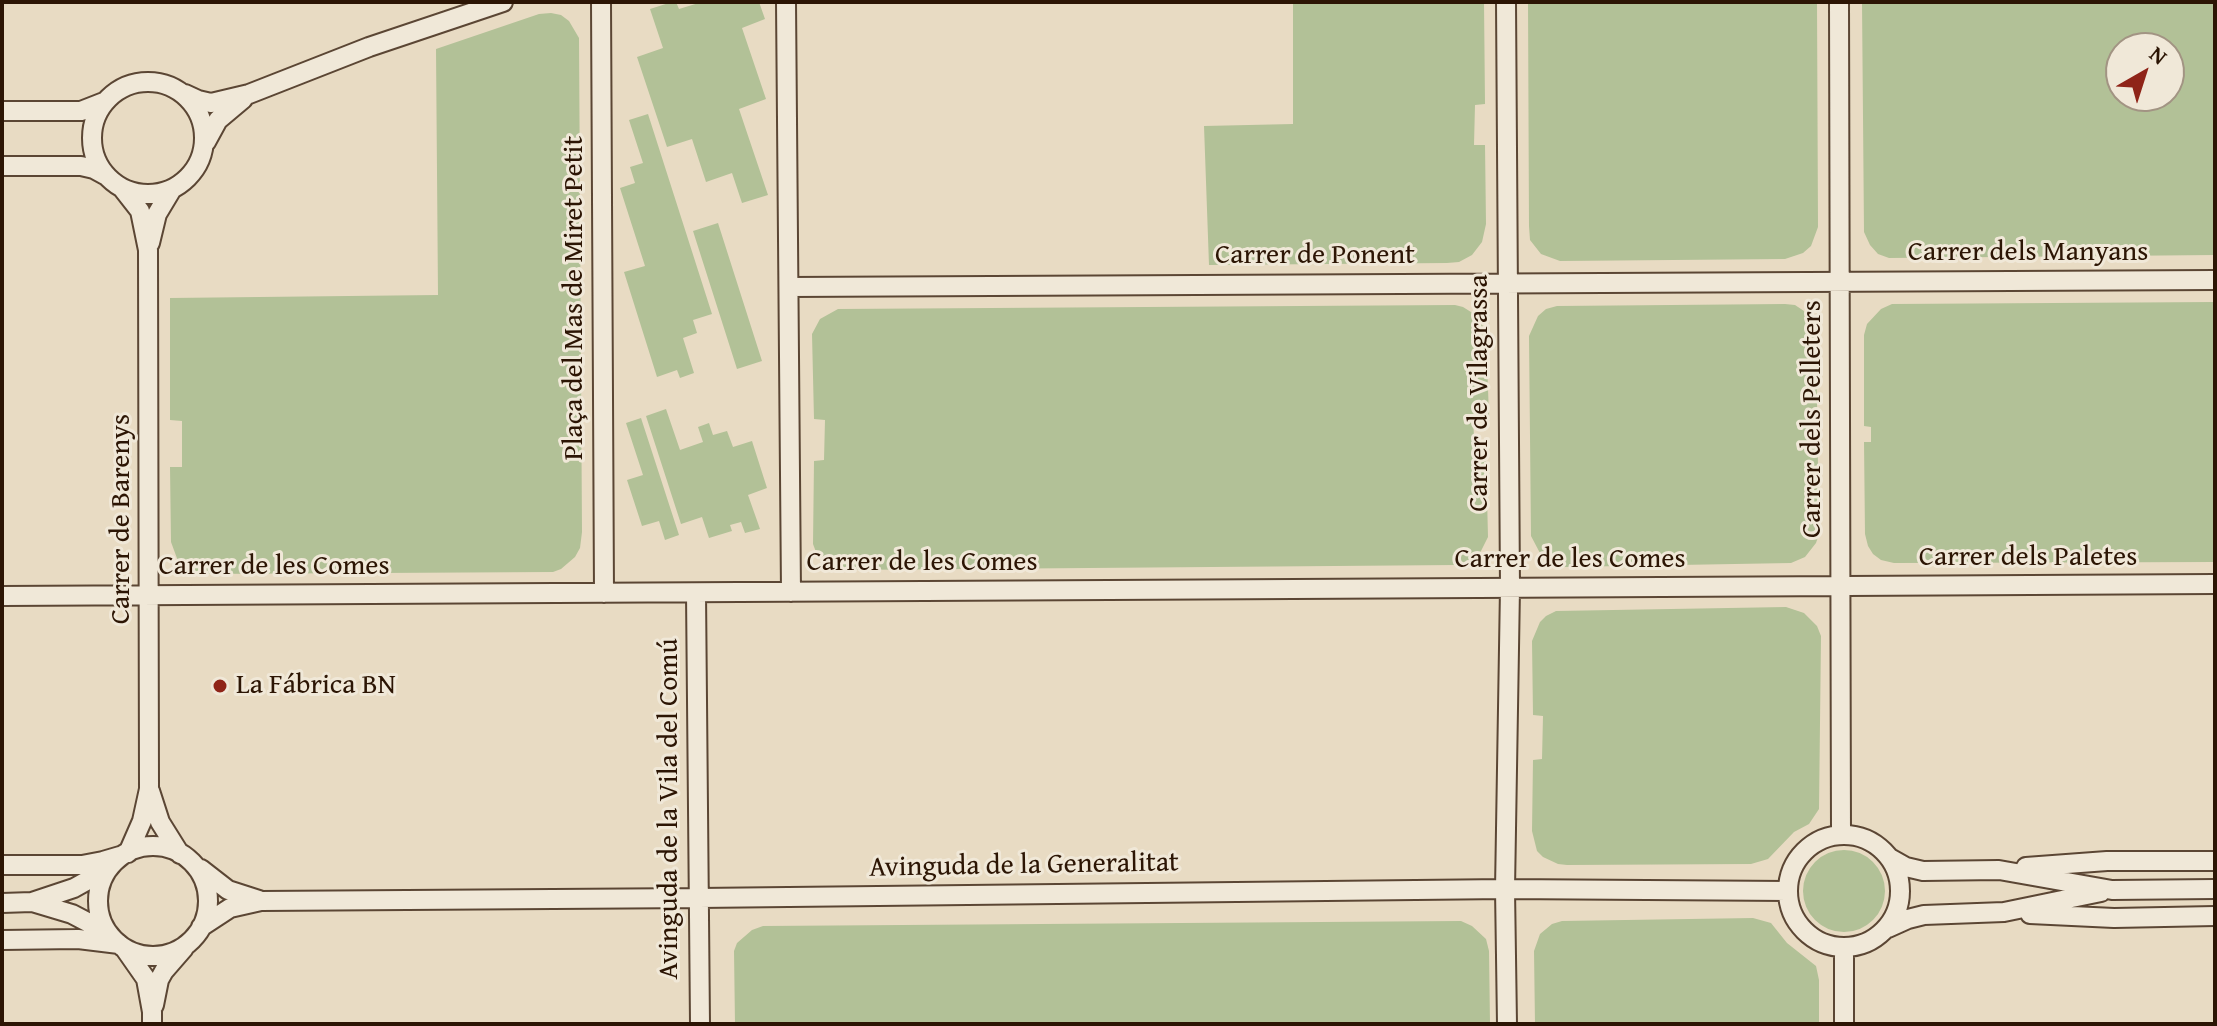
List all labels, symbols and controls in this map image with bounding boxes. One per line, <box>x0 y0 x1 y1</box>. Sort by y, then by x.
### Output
north arrow <box>2105 32 2185 112</box>
text: N <box>2143 38 2175 72</box>
street label: Plaça del Mas de Miret Petit <box>558 136 592 460</box>
street label: Carrer dels Manyans <box>1908 236 2148 270</box>
street label: Carrer de Ponent <box>1215 239 1415 273</box>
street label: Carrer de Vilagrassa <box>1463 274 1497 512</box>
street label: Carrer dels Pelleters <box>1796 300 1830 538</box>
street label: Carrer de Barenys <box>105 414 139 624</box>
street label: Carrer dels Paletes <box>1919 541 2137 575</box>
street label: Carrer de les Comes <box>1454 543 1686 577</box>
street label: Carrer de les Comes <box>806 546 1038 580</box>
street label: Carrer de les Comes <box>158 550 390 584</box>
street label: Avinguda de la Vila del Comú <box>653 638 687 980</box>
place label: La Fábrica BN <box>236 669 396 703</box>
marker: La Fábrica BN <box>211 677 229 695</box>
street label: Avinguda de la Generalitat <box>869 846 1179 886</box>

